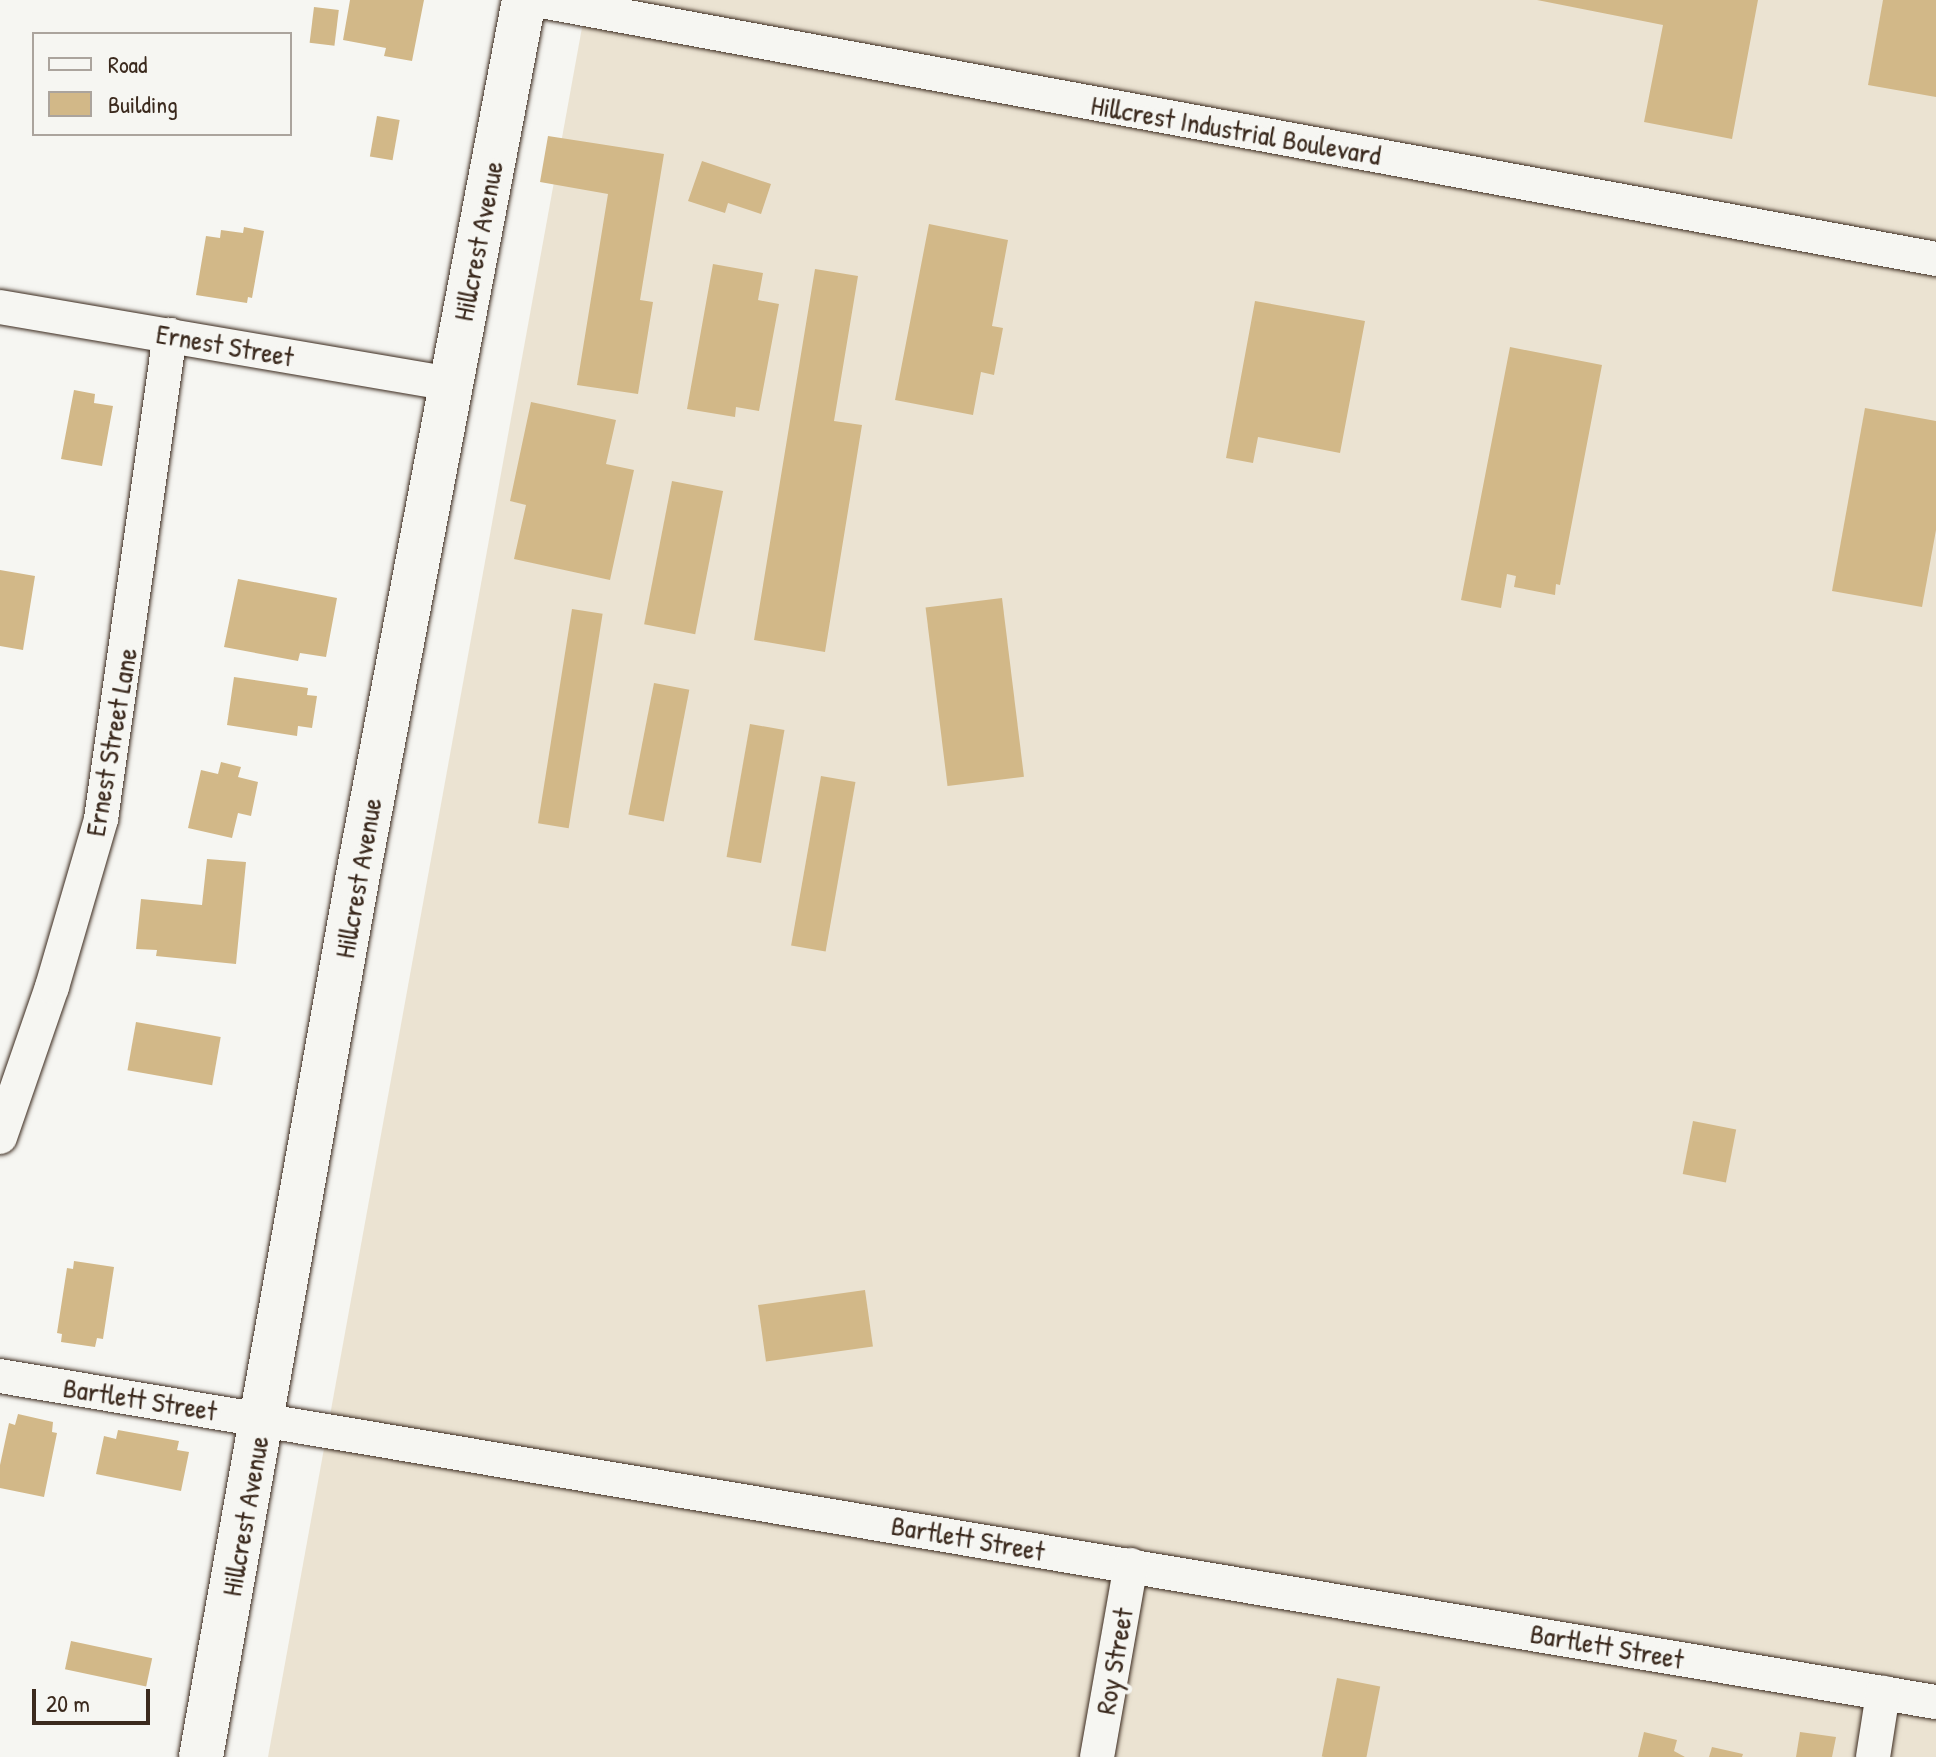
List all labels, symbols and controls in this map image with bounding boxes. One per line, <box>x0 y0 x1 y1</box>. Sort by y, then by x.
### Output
legend <box>32 32 292 136</box>
text: Road <box>108 48 147 80</box>
text: Building <box>108 88 178 120</box>
street label: Hillcrest Industrial Boulevard <box>1088 88 1384 172</box>
street label: Hillcrest Avenue <box>446 158 510 324</box>
street label: Ernest Street <box>154 316 296 374</box>
street label: Ernest Street Lane <box>78 645 144 839</box>
street label: Hillcrest Avenue <box>327 795 389 961</box>
street label: Bartlett Street <box>61 1370 219 1428</box>
street label: Hillcrest Avenue <box>214 1433 276 1599</box>
street label: Bartlett Street <box>889 1508 1047 1568</box>
street label: Roy Street <box>1088 1605 1140 1717</box>
street label: Bartlett Street <box>1528 1616 1686 1676</box>
scale bar <box>36 1673 154 1723</box>
text: 20 m <box>46 1687 90 1719</box>

